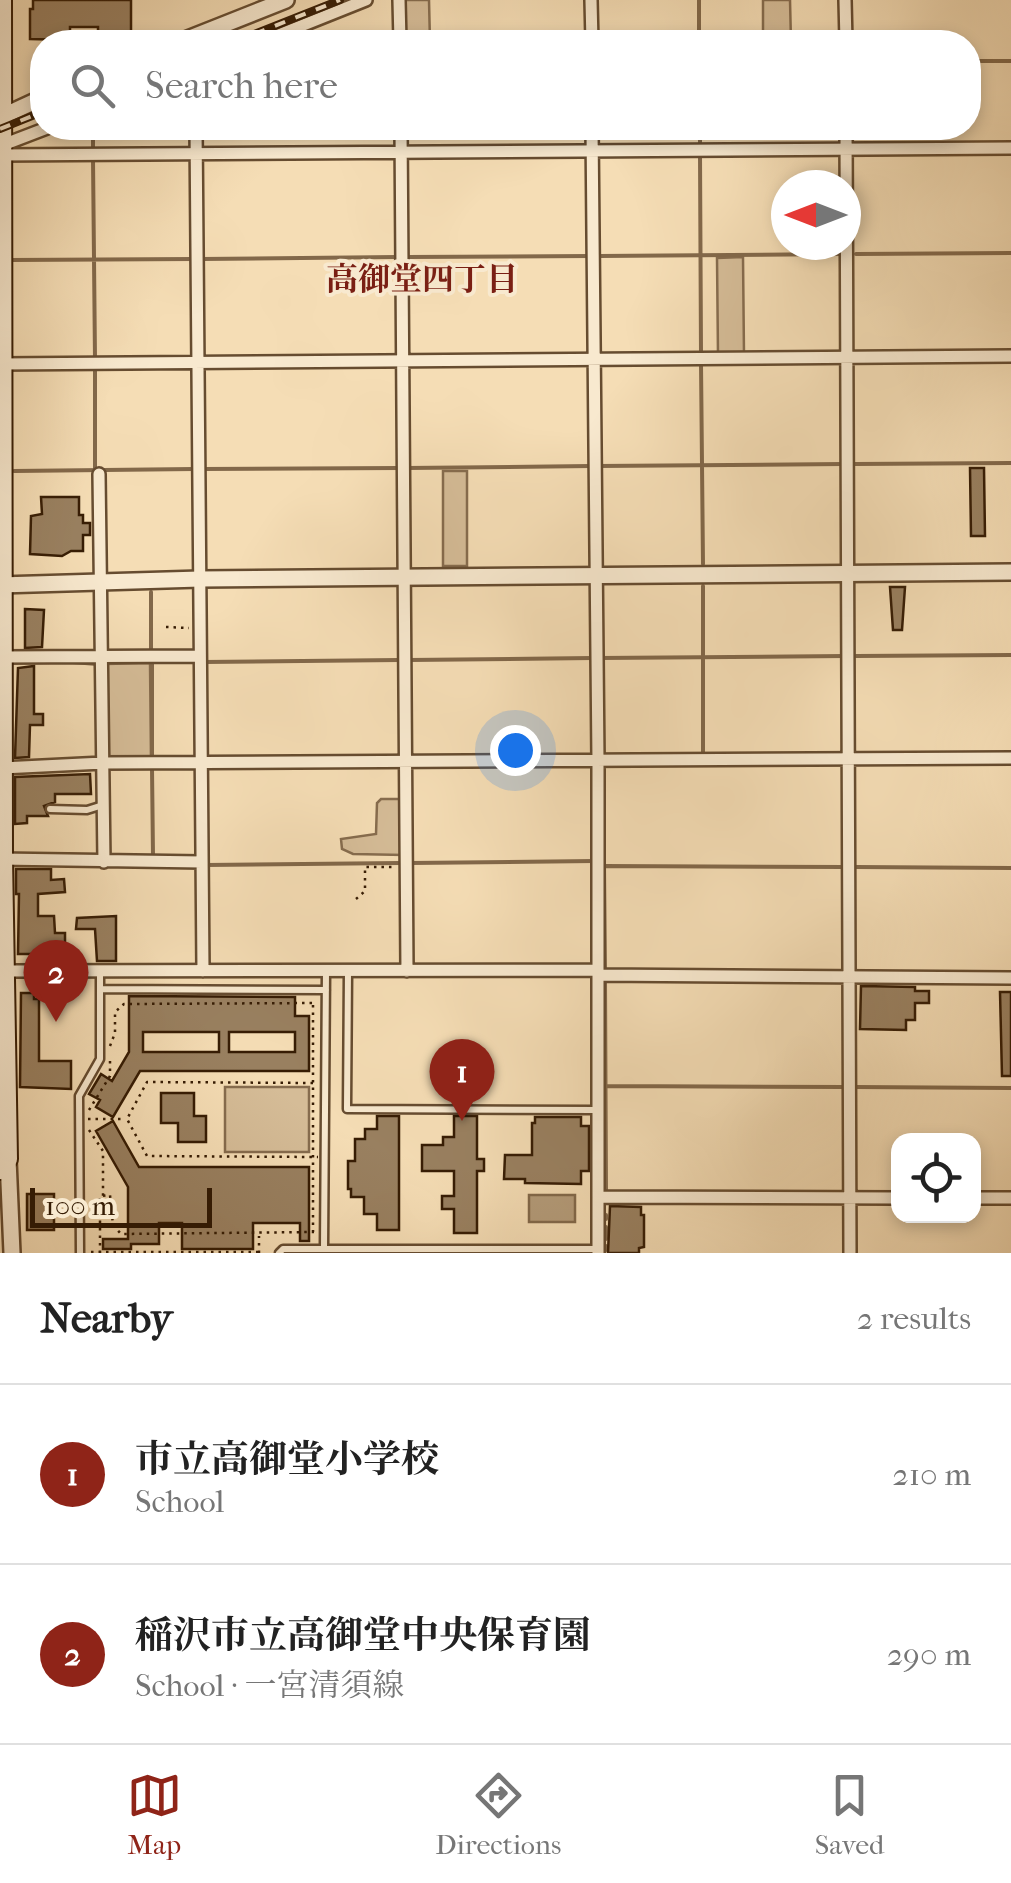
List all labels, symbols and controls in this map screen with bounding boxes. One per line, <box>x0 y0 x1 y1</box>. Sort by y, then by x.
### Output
search box <box>30 30 981 140</box>
icon: search <box>65 58 120 113</box>
text: Search here <box>145 63 338 108</box>
north arrow <box>771 170 861 260</box>
district label: 高御堂四丁目 <box>326 261 518 298</box>
your location <box>490 725 541 776</box>
pin: 2 <box>23 940 88 1022</box>
pin: 1 <box>430 1038 494 1121</box>
map controls <box>891 1133 981 1223</box>
button: locate <box>891 1133 981 1223</box>
scale bar <box>30 1183 212 1228</box>
text: 100 m <box>45 1189 115 1222</box>
text: Nearby <box>40 1294 172 1343</box>
text: 2 results <box>857 1300 971 1337</box>
text: 市立高御堂小学校 <box>135 1437 439 1482</box>
text: 1 <box>67 1456 78 1493</box>
text: 210 m <box>892 1456 971 1493</box>
text: School <box>135 1483 224 1520</box>
text: 稲沢市立高御堂中央保育園 <box>135 1613 591 1658</box>
text: 2 <box>64 1636 81 1673</box>
text: 290 m <box>887 1636 971 1673</box>
text: School · 一宮清須線 <box>135 1667 405 1704</box>
tab: Map <box>127 1768 182 1861</box>
tab: Directions <box>435 1768 561 1861</box>
tab: Saved <box>815 1768 884 1861</box>

